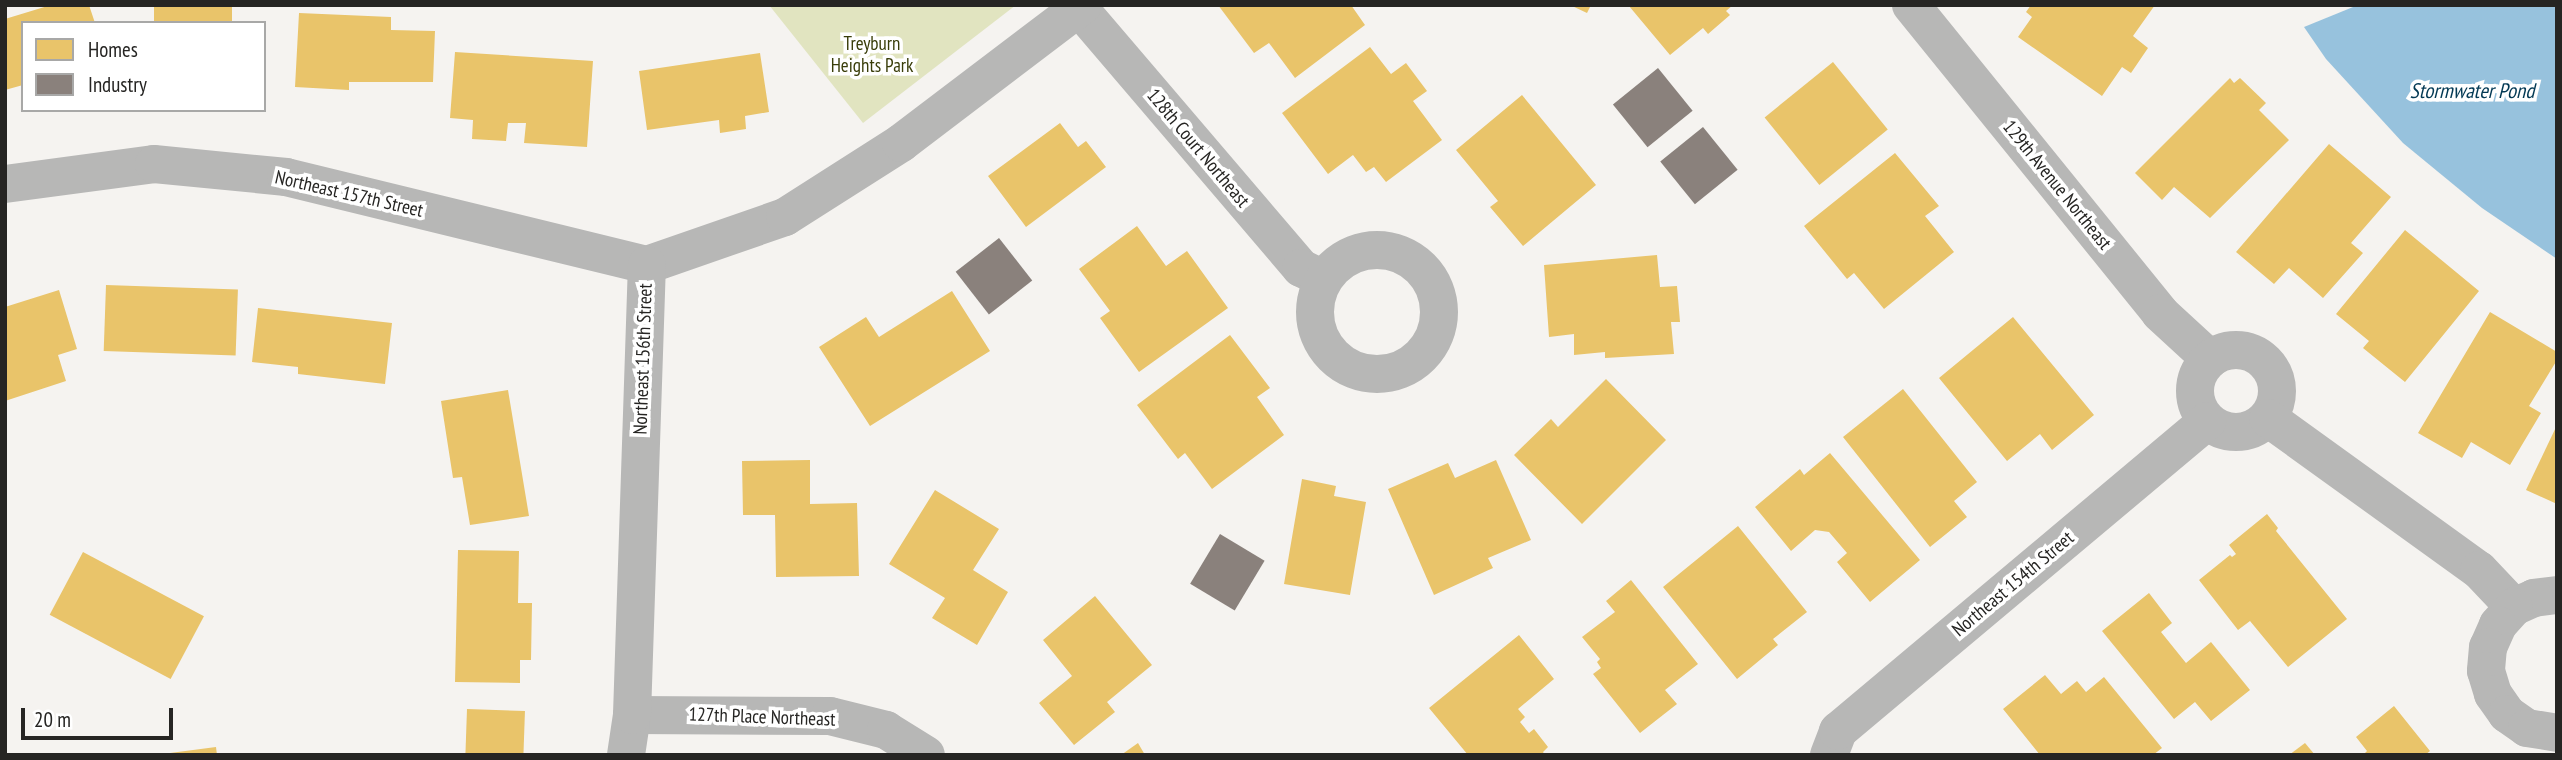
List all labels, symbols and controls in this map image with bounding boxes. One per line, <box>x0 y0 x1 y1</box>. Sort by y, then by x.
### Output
legend <box>21 21 266 112</box>
park label: Treyburn Heights Park <box>831 33 913 77</box>
text: Homes <box>88 36 138 63</box>
text: Industry <box>88 71 147 98</box>
water label: Stormwater Pond <box>2410 78 2534 104</box>
street label: 128th Court Northeast <box>1142 84 1254 212</box>
street label: 129th Avenue Northeast <box>1998 116 2116 254</box>
street label: Northeast 157th Street <box>273 166 425 222</box>
street label: Northeast 156th Street <box>629 283 657 435</box>
street label: Northeast 154th Street <box>1948 527 2078 641</box>
scale bar <box>24 694 177 738</box>
street label: 127th Place Northeast <box>688 703 836 731</box>
text: 20 m <box>34 706 71 733</box>

